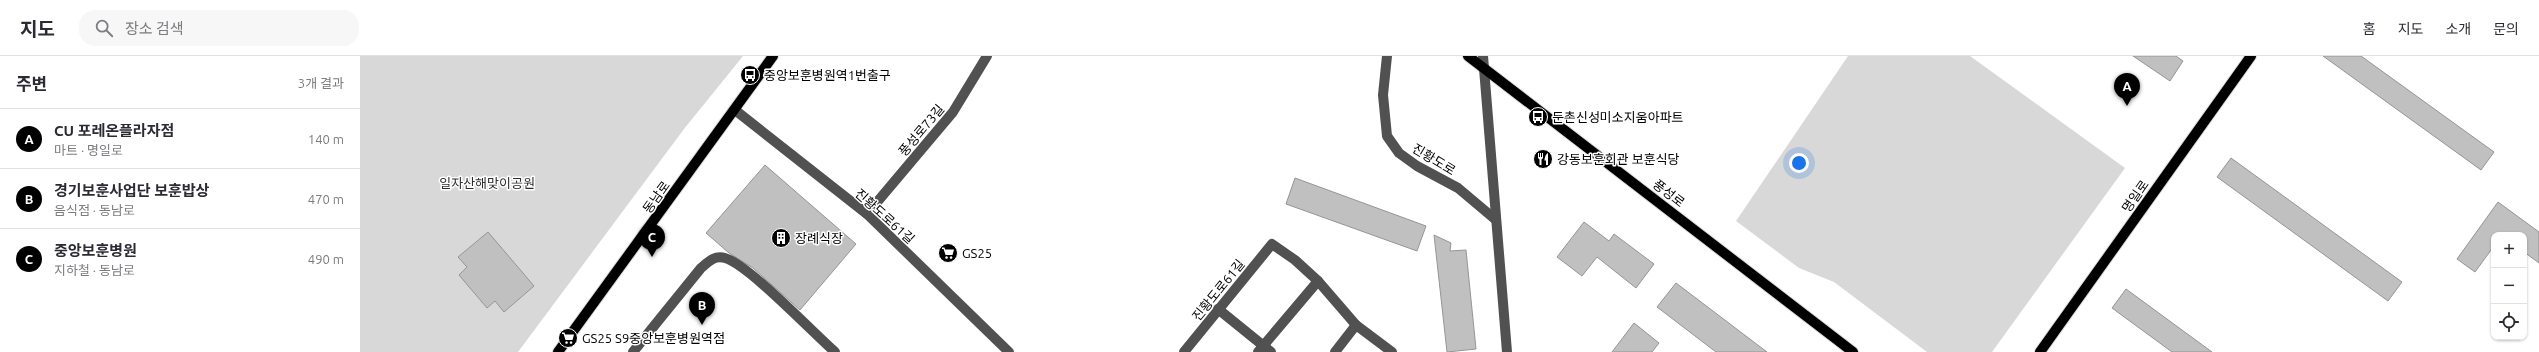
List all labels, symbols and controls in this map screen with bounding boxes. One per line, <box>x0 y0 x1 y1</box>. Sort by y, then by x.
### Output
search box <box>79 10 359 46</box>
icon: search <box>93 17 115 39</box>
text: 지도 <box>20 18 55 40</box>
text: 장소 검색 <box>125 20 184 37</box>
text: 홈 <box>2363 21 2376 37</box>
text: 지도 <box>2398 21 2423 37</box>
text: 소개 <box>2445 21 2471 37</box>
text: 문의 <box>2493 21 2519 37</box>
bus stop icon: 중앙보훈병원역1번출구 <box>739 64 761 86</box>
place label: 중앙보훈병원역1번출구 <box>764 68 891 82</box>
pin: A <box>2114 73 2140 106</box>
text: 주변 <box>16 74 47 93</box>
text: 3개 결과 <box>298 76 344 90</box>
street label: 풍성로73길 <box>896 102 946 158</box>
bus stop icon: 둔촌신성미소지움아파트 <box>1527 106 1549 128</box>
place label: 둔촌신성미소지움아파트 <box>1552 110 1684 124</box>
text: CU 포레온플라자점 <box>54 122 174 139</box>
text: A <box>24 132 34 146</box>
text: 140 m <box>308 132 344 146</box>
street label: 진황도로 <box>1410 141 1458 177</box>
text: 마트 · 명일로 <box>54 143 123 157</box>
restaurant icon: 강동보훈회관 보훈식당 <box>1532 148 1554 170</box>
place label: 강동보훈회관 보훈식당 <box>1557 152 1680 166</box>
your location <box>1789 153 1809 173</box>
park label: 일자산해맞이공원 <box>439 176 535 190</box>
street label: 풍성로 <box>1651 176 1687 210</box>
street label: 명일로 <box>2119 177 2151 215</box>
street label: 동남로 <box>640 178 672 216</box>
text: 경기보훈사업단 보훈밥상 <box>54 182 209 199</box>
street label: 진황도로61길 <box>853 186 917 246</box>
text: B <box>25 192 33 206</box>
text: 470 m <box>308 192 344 206</box>
text: 음식점 · 동남로 <box>54 203 135 217</box>
pin: C <box>639 224 665 257</box>
building icon: 장례식장 <box>770 227 792 249</box>
place label: 장례식장 <box>795 231 843 245</box>
map controls <box>2491 232 2527 340</box>
button: + <box>2491 232 2527 268</box>
text: 중앙보훈병원 <box>54 242 137 259</box>
supermarket icon: GS25 <box>937 242 959 264</box>
place label: GS25 <box>962 246 992 260</box>
text: C <box>25 252 33 266</box>
text: 490 m <box>308 252 344 266</box>
street label: 진황도로61길 <box>1189 257 1247 323</box>
text: 지하철 · 동남로 <box>54 263 135 277</box>
button: − <box>2491 268 2527 304</box>
pin: B <box>689 292 715 325</box>
button: locate <box>2491 304 2527 340</box>
supermarket icon: GS25 S9중앙보훈병원역점 <box>557 327 579 349</box>
place label: GS25 S9중앙보훈병원역점 <box>582 331 725 345</box>

